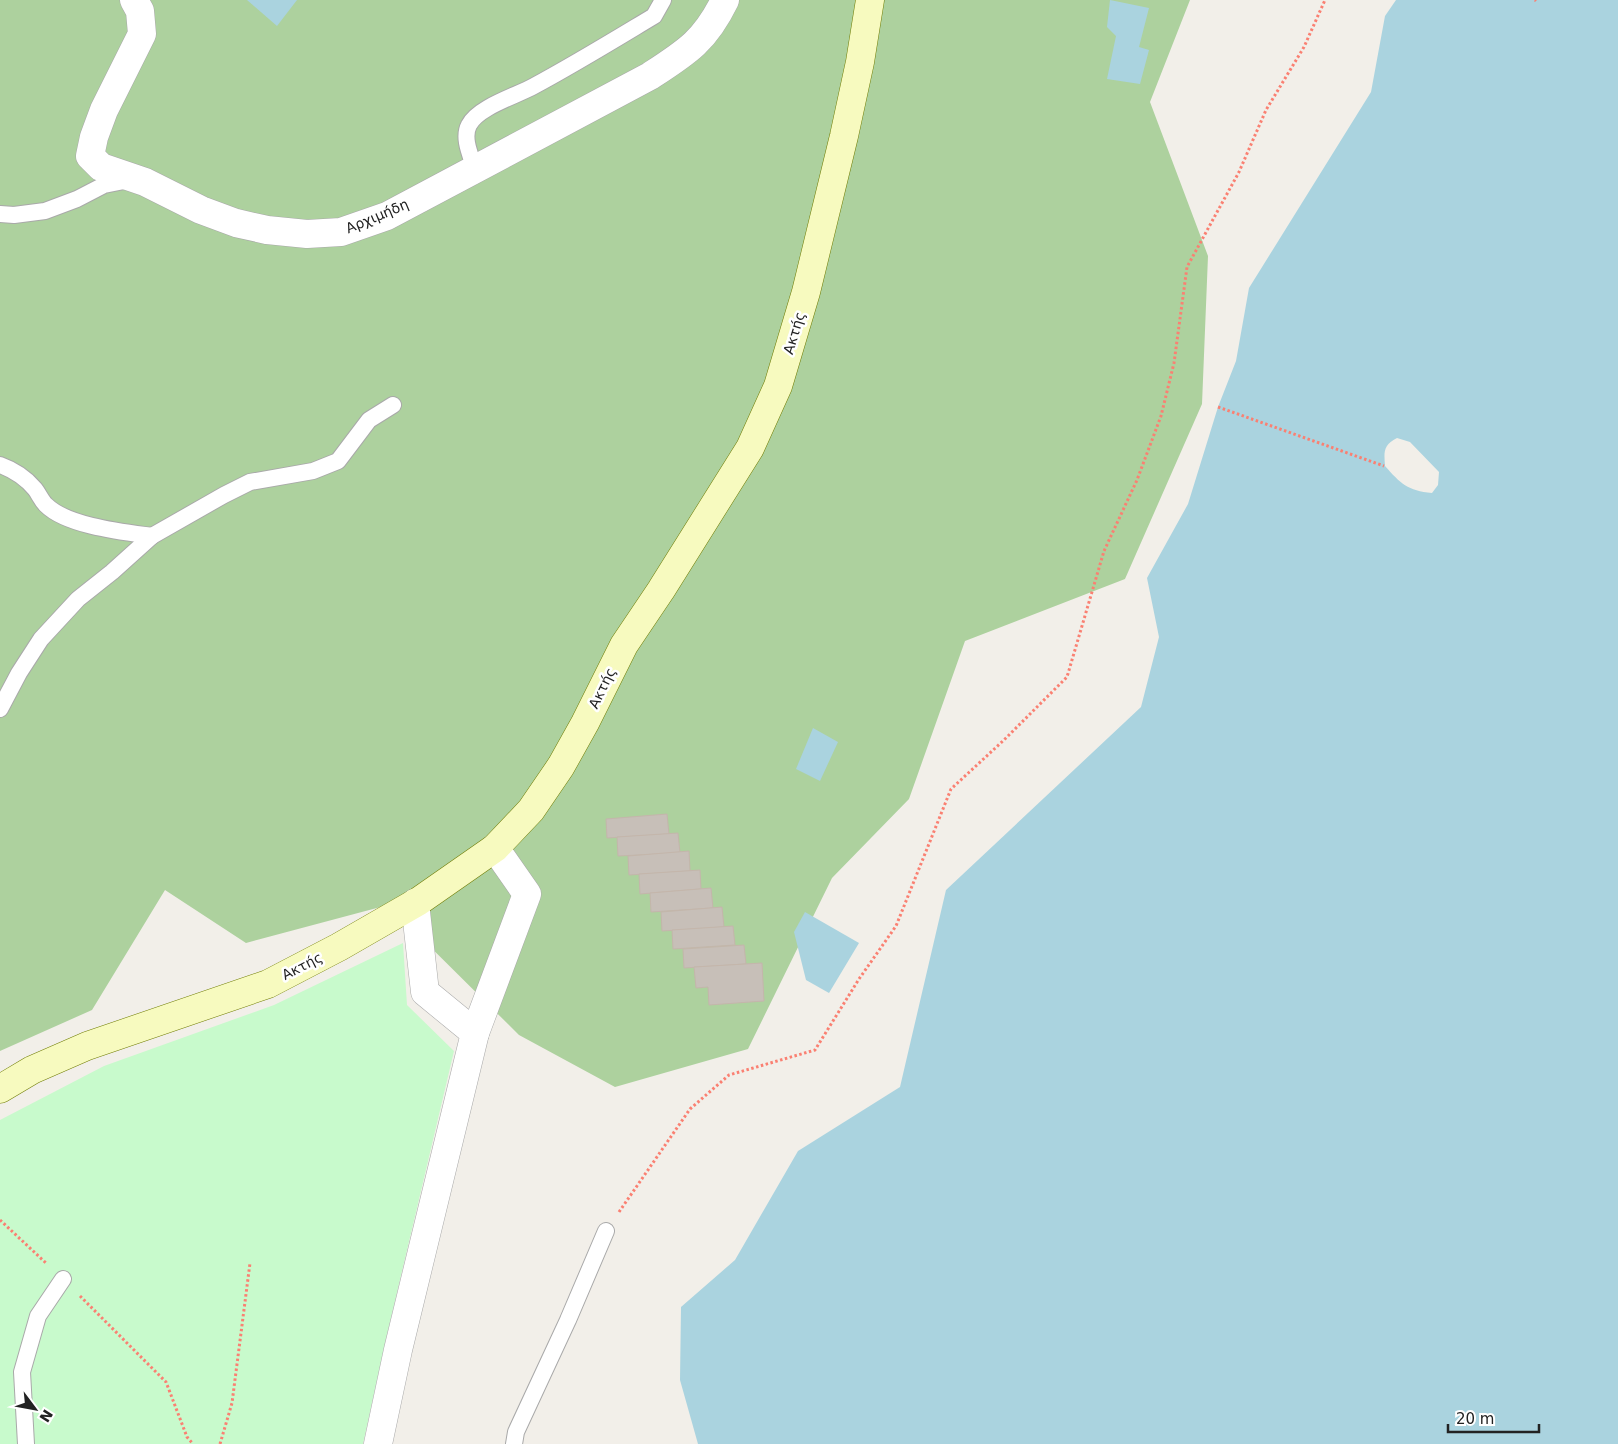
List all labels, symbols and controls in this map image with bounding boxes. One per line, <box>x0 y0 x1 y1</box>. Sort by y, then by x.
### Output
street label: Αρχιμήδη <box>343 196 411 236</box>
street label: Ακτής <box>780 310 808 356</box>
street label: Ακτής <box>585 665 619 711</box>
street label: Ακτής <box>279 949 325 983</box>
north arrow <box>10 1384 60 1434</box>
scale bar <box>1448 1402 1539 1434</box>
text: N <box>36 1407 56 1425</box>
text: 20 m <box>1456 1410 1494 1428</box>

